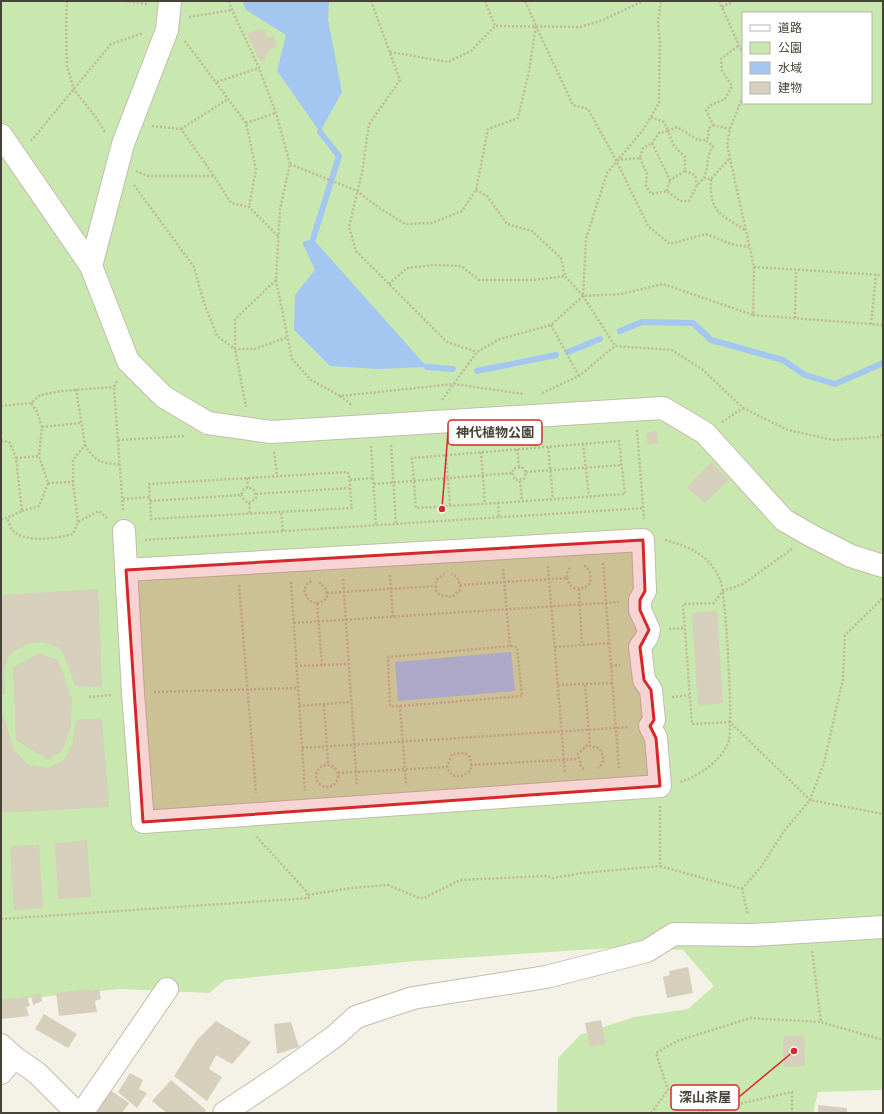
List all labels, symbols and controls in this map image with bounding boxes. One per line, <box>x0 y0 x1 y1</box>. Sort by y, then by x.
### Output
legend <box>742 12 872 104</box>
text: 道路 <box>778 20 802 35</box>
text: 公園 <box>778 40 802 55</box>
text: 水域 <box>778 60 802 75</box>
text: 建物 <box>778 80 802 95</box>
callout: 神代植物公園 <box>448 420 542 445</box>
text: 神代植物公園 <box>456 424 534 440</box>
callout: 深山茶屋 <box>671 1085 739 1110</box>
text: 深山茶屋 <box>679 1089 731 1105</box>

